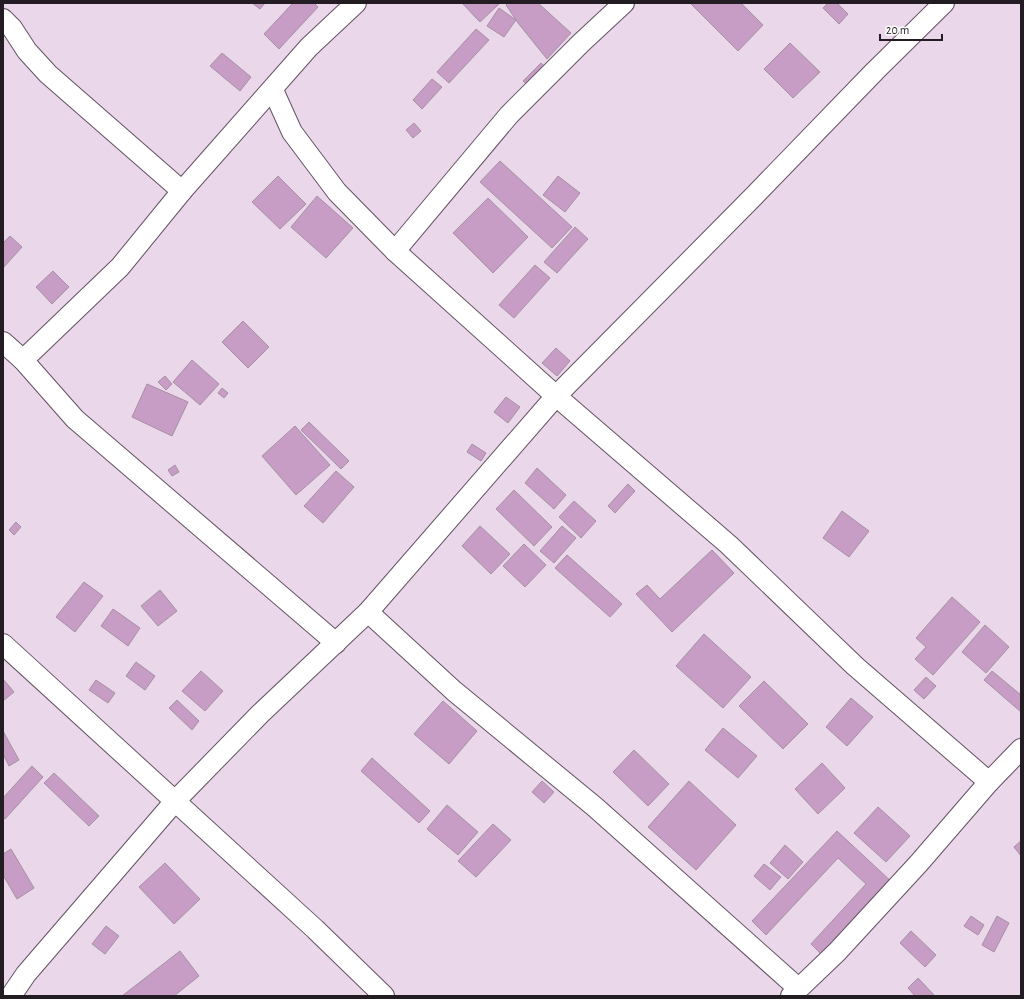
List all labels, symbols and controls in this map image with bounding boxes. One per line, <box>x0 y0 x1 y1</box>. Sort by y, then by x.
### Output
scale bar <box>880 16 942 42</box>
text: 20 m <box>886 24 909 36</box>

